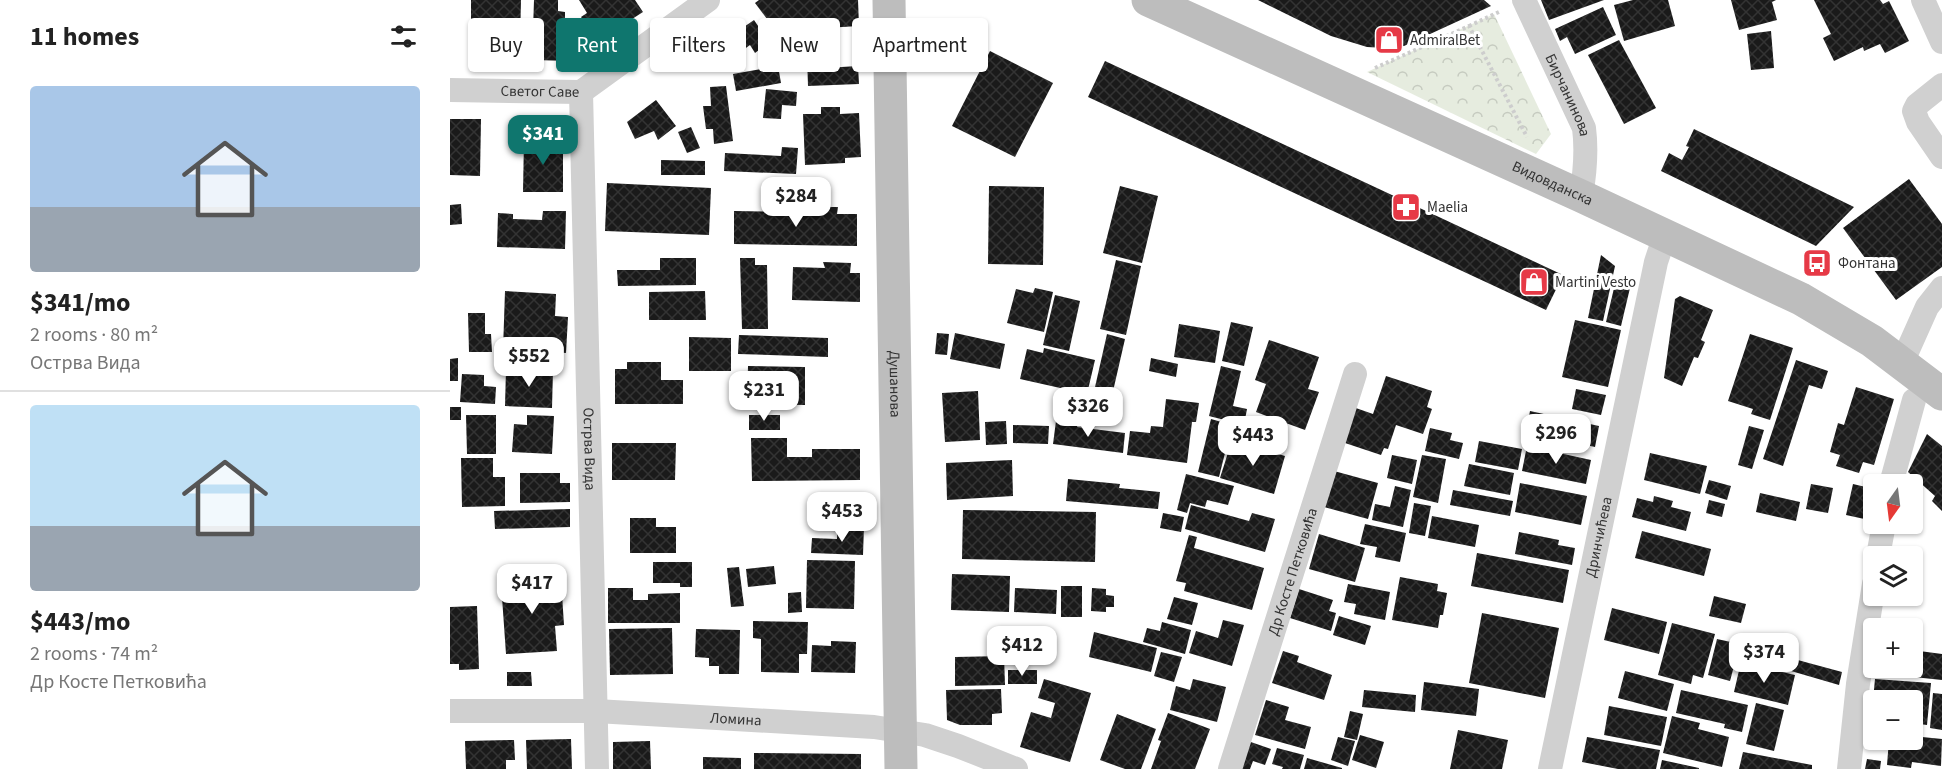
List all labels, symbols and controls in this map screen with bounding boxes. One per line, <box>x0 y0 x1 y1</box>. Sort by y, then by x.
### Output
text: 11 homes <box>30 18 139 55</box>
chip: Buy <box>468 18 544 72</box>
chip: Rent <box>556 18 638 72</box>
chip: Filters <box>650 18 746 72</box>
chip: New <box>758 18 840 72</box>
chip: Apartment <box>852 18 988 72</box>
icon: filters <box>387 20 420 53</box>
shop icon: AdmiralBet <box>1373 24 1405 56</box>
place label: AdmiralBet <box>1410 30 1480 51</box>
street label: Бирчанинова <box>1540 50 1595 137</box>
street label: Светог Саве <box>500 80 580 102</box>
pin: $341 <box>507 115 579 166</box>
text: $341 <box>522 120 564 148</box>
icon: home <box>171 125 279 233</box>
street label: Видовданска <box>1509 156 1596 211</box>
pin: $284 <box>760 177 832 228</box>
text: $284 <box>775 182 817 210</box>
pharmacy icon: Maelia <box>1390 191 1422 223</box>
place label: Maelia <box>1427 197 1468 218</box>
bus stop icon: Фонтана <box>1801 247 1833 279</box>
place label: Фонтана <box>1838 253 1896 274</box>
shop icon: Martini Vesto <box>1518 266 1550 298</box>
place label: Martini Vesto <box>1555 272 1636 293</box>
text: $341/mo <box>30 284 130 321</box>
text: 2 rooms · 80 m² <box>30 321 158 349</box>
pin: $552 <box>493 337 565 388</box>
text: $552 <box>508 342 550 370</box>
text: Острва Вида <box>30 349 141 377</box>
street label: Душанова <box>884 350 906 418</box>
pin: $231 <box>728 371 800 422</box>
text: $231 <box>743 376 785 404</box>
pin: $326 <box>1052 387 1124 438</box>
text: $326 <box>1067 392 1109 420</box>
street label: Острва Вида <box>578 407 601 491</box>
pin: $296 <box>1520 414 1592 465</box>
pin: $443 <box>1217 416 1289 467</box>
text: $296 <box>1535 419 1577 447</box>
text: $443 <box>1232 421 1274 449</box>
icon: home <box>171 444 279 552</box>
north arrow <box>1863 474 1923 534</box>
map controls <box>1863 474 1923 750</box>
pin: $453 <box>806 492 878 543</box>
street label: Дринчићева <box>1580 495 1617 579</box>
text: $453 <box>821 497 863 525</box>
street label: Др Косте Петковића <box>1262 505 1322 638</box>
button: layers <box>1863 546 1923 606</box>
pin: $417 <box>496 564 568 615</box>
text: $417 <box>511 569 553 597</box>
text: $443/mo <box>30 603 130 640</box>
button: + <box>1863 618 1923 678</box>
pin: $412 <box>986 626 1058 677</box>
text: $412 <box>1001 631 1043 659</box>
pin: $374 <box>1728 633 1800 684</box>
text: $374 <box>1743 638 1785 666</box>
text: 2 rooms · 74 m² <box>30 640 158 668</box>
text: Др Косте Петковића <box>30 668 207 696</box>
button: − <box>1863 690 1923 750</box>
street label: Ломина <box>709 707 762 731</box>

